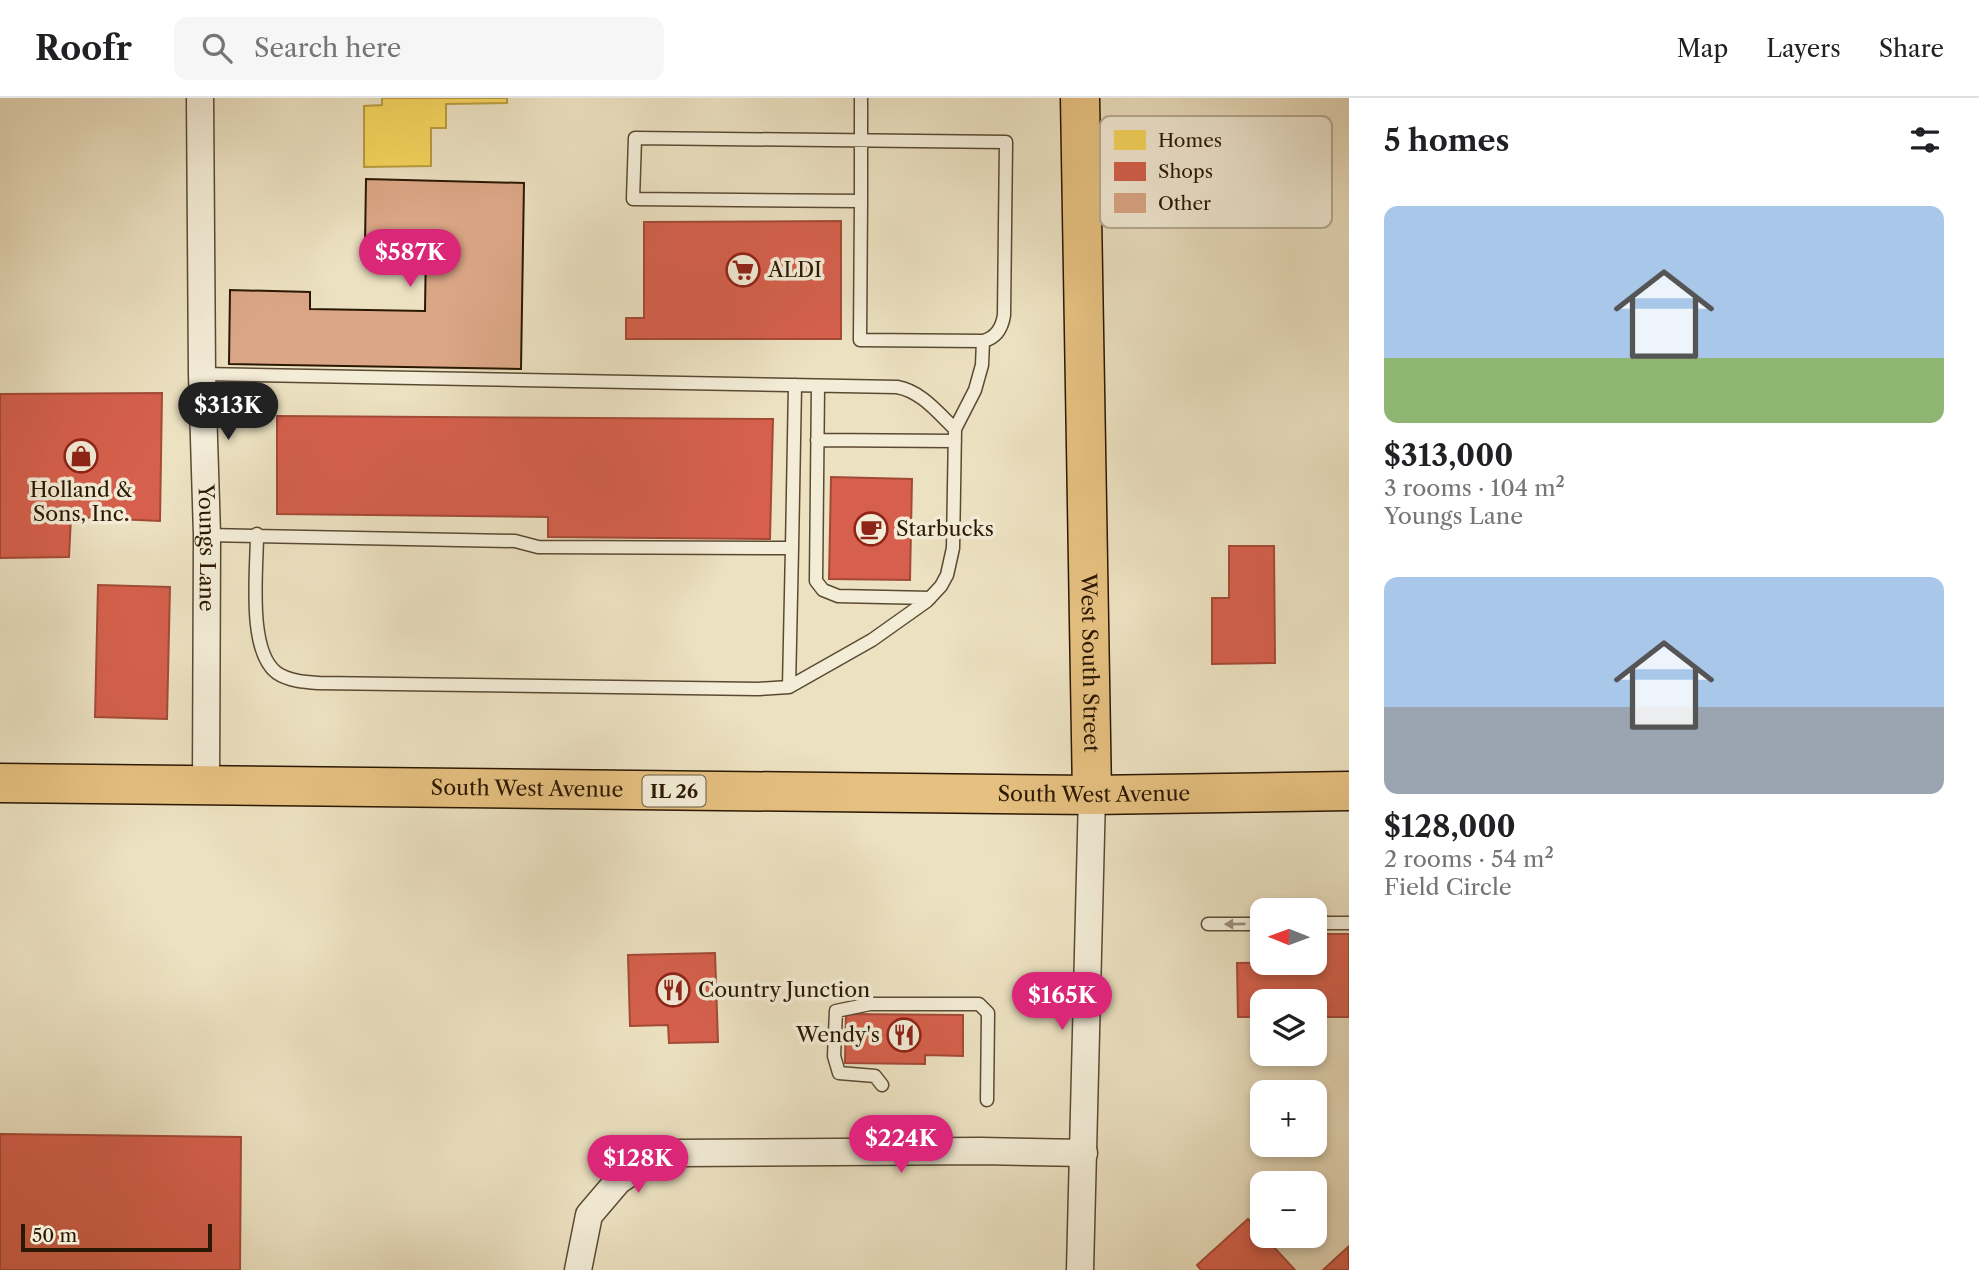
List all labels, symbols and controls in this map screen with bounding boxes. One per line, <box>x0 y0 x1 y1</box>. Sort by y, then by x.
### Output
search box <box>174 17 664 80</box>
text: Roofr <box>35 28 132 69</box>
icon: search <box>198 29 236 67</box>
text: Search here <box>254 32 401 64</box>
text: Map <box>1677 34 1728 63</box>
text: Layers <box>1766 34 1841 63</box>
text: Share <box>1879 34 1944 63</box>
legend <box>1100 116 1332 228</box>
icon: filters <box>1906 121 1944 159</box>
text: 5 homes <box>1384 122 1509 159</box>
text: Homes <box>1158 129 1222 152</box>
text: Shops <box>1158 160 1213 183</box>
text: Other <box>1158 192 1211 215</box>
pin: $587K <box>361 230 459 289</box>
text: $587K <box>375 238 445 266</box>
supermarket icon: ALDI <box>724 251 762 289</box>
icon: home <box>1601 251 1727 377</box>
place label: ALDI <box>767 257 822 282</box>
pin: $313K <box>179 382 277 442</box>
text: $313K <box>194 391 262 419</box>
shop icon: Holland & Sons, Inc. <box>62 437 100 475</box>
text: $313,000 <box>1384 437 1513 474</box>
text: 3 rooms · 104 m² <box>1384 474 1565 502</box>
place label: Holland & Sons, Inc. <box>30 477 132 526</box>
street label: Youngs Lane <box>193 483 220 612</box>
text: Youngs Lane <box>1384 502 1523 530</box>
cafe icon: Starbucks <box>852 510 890 548</box>
place label: Starbucks <box>896 516 994 541</box>
street label: West South Street <box>1076 572 1104 753</box>
icon: home <box>1601 622 1727 748</box>
street label: South West Avenue <box>430 775 623 802</box>
road number: IL 26 <box>642 776 706 806</box>
street label: South West Avenue <box>997 780 1190 807</box>
text: $128,000 <box>1384 808 1516 845</box>
text: 2 rooms · 54 m² <box>1384 845 1554 873</box>
text: Field Circle <box>1384 873 1512 901</box>
north arrow <box>1250 898 1326 975</box>
map controls <box>1250 898 1327 1248</box>
one-way arrow <box>1224 918 1246 930</box>
restaurant icon: Country Junction <box>654 971 692 1009</box>
pin: $165K <box>1013 972 1111 1032</box>
place label: Country Junction <box>698 977 870 1002</box>
text: $165K <box>1028 981 1096 1009</box>
button: layers <box>1250 989 1327 1066</box>
restaurant icon: Wendy's <box>885 1016 923 1054</box>
place label: Wendy's <box>795 1022 880 1047</box>
button: + <box>1250 1080 1327 1157</box>
pin: $224K <box>852 1116 950 1175</box>
text: $224K <box>865 1124 937 1152</box>
pin: $128K <box>589 1136 687 1195</box>
text: $128K <box>603 1144 673 1172</box>
button: − <box>1250 1171 1327 1248</box>
scale bar <box>21 1221 212 1253</box>
text: 50 m <box>32 1224 77 1247</box>

